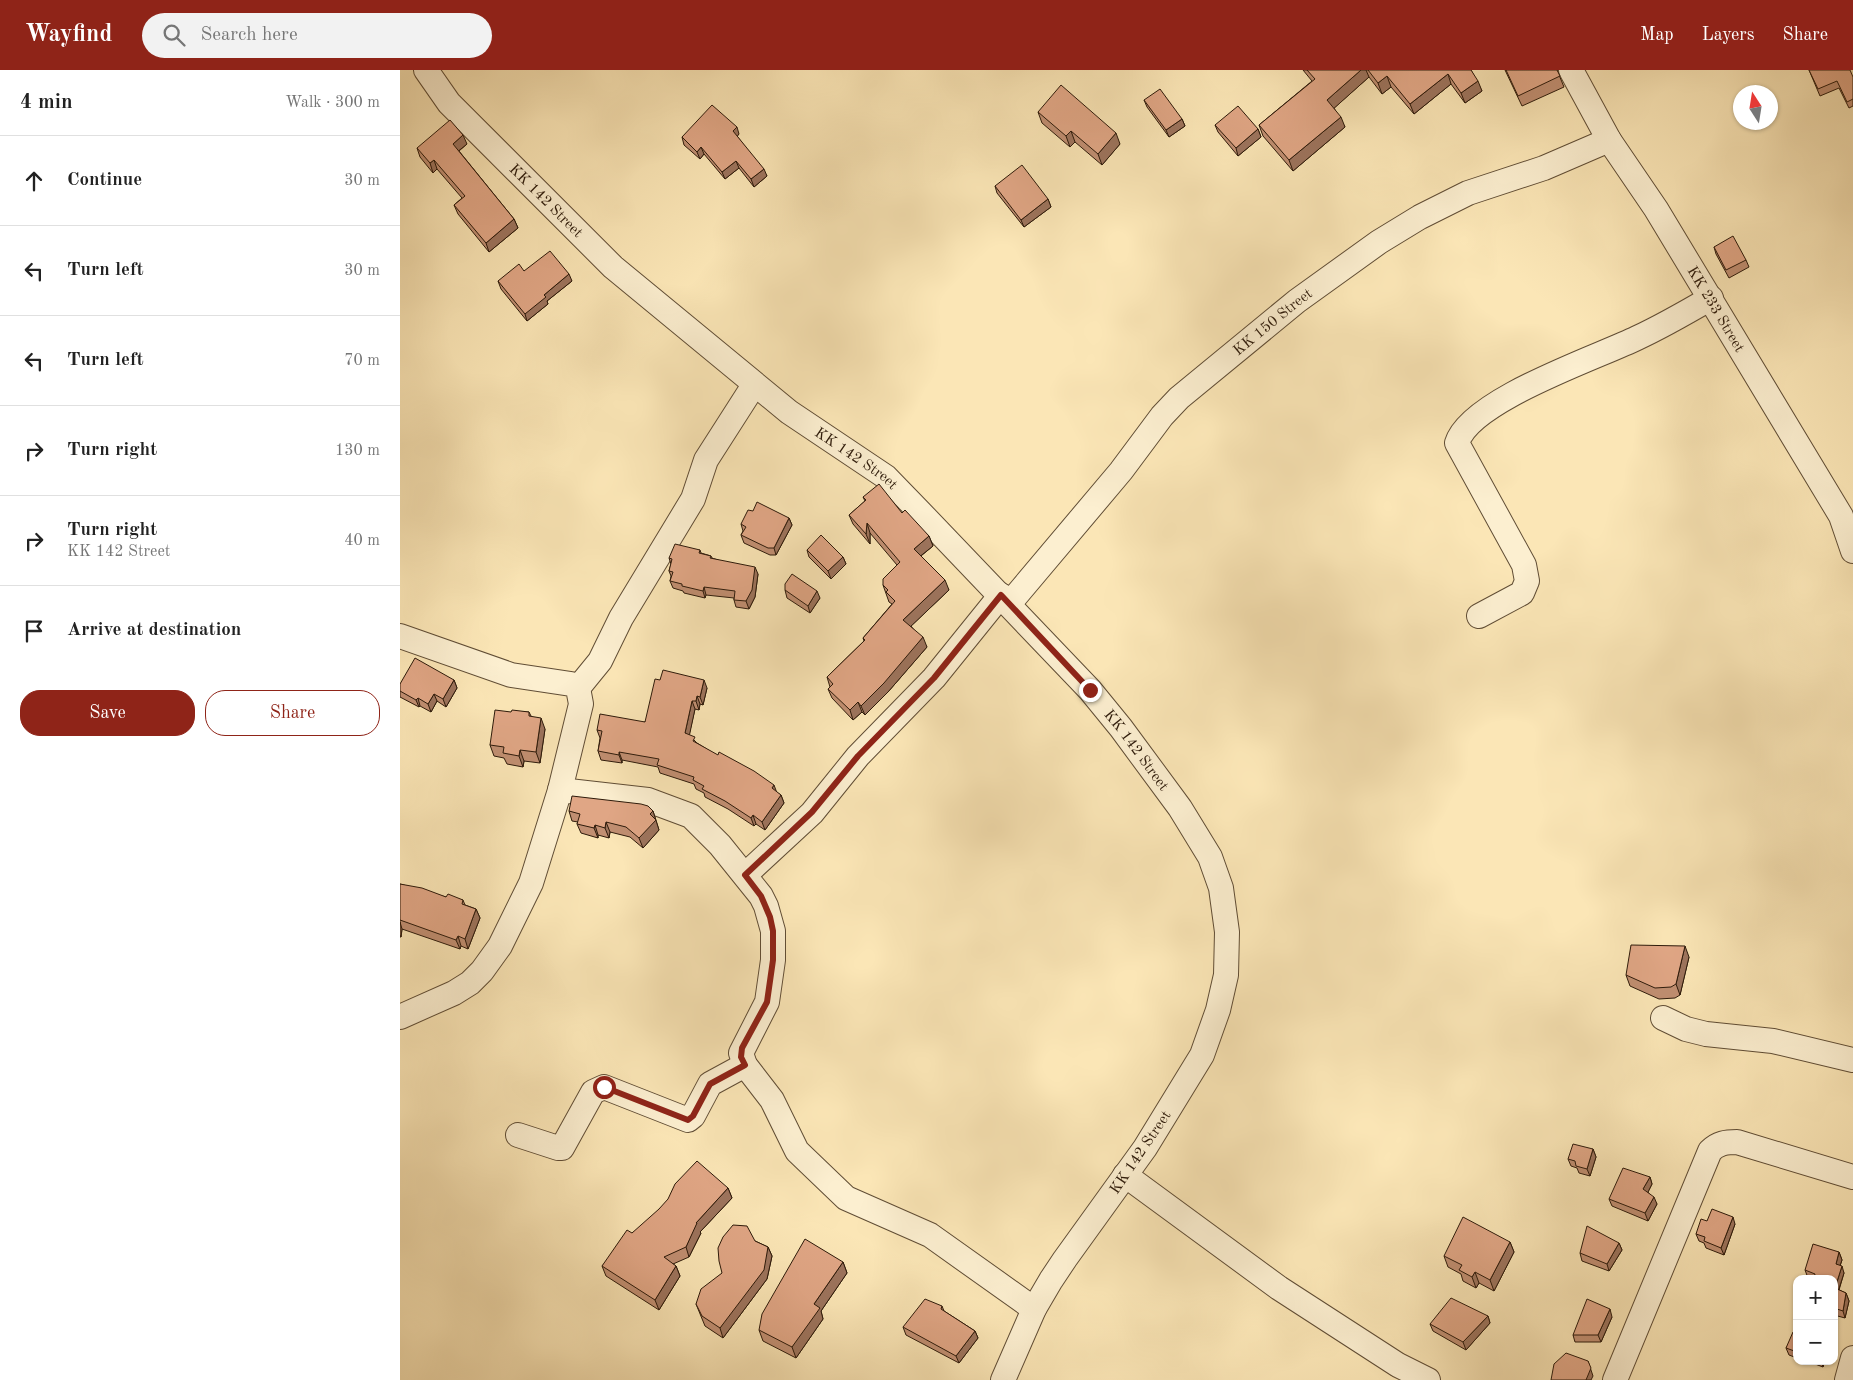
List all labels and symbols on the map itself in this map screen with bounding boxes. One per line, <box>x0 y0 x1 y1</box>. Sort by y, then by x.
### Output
north arrow <box>1733 85 1778 130</box>
street label: KK 142 Street <box>506 162 585 241</box>
street label: KK 233 Street <box>1684 264 1746 355</box>
street label: KK 150 Street <box>1231 286 1316 359</box>
street label: KK 142 Street <box>812 426 900 493</box>
route end <box>1079 679 1102 702</box>
street label: KK 142 Street <box>1100 708 1171 794</box>
route start <box>593 1076 616 1099</box>
street label: KK 142 Street <box>1108 1108 1175 1197</box>

